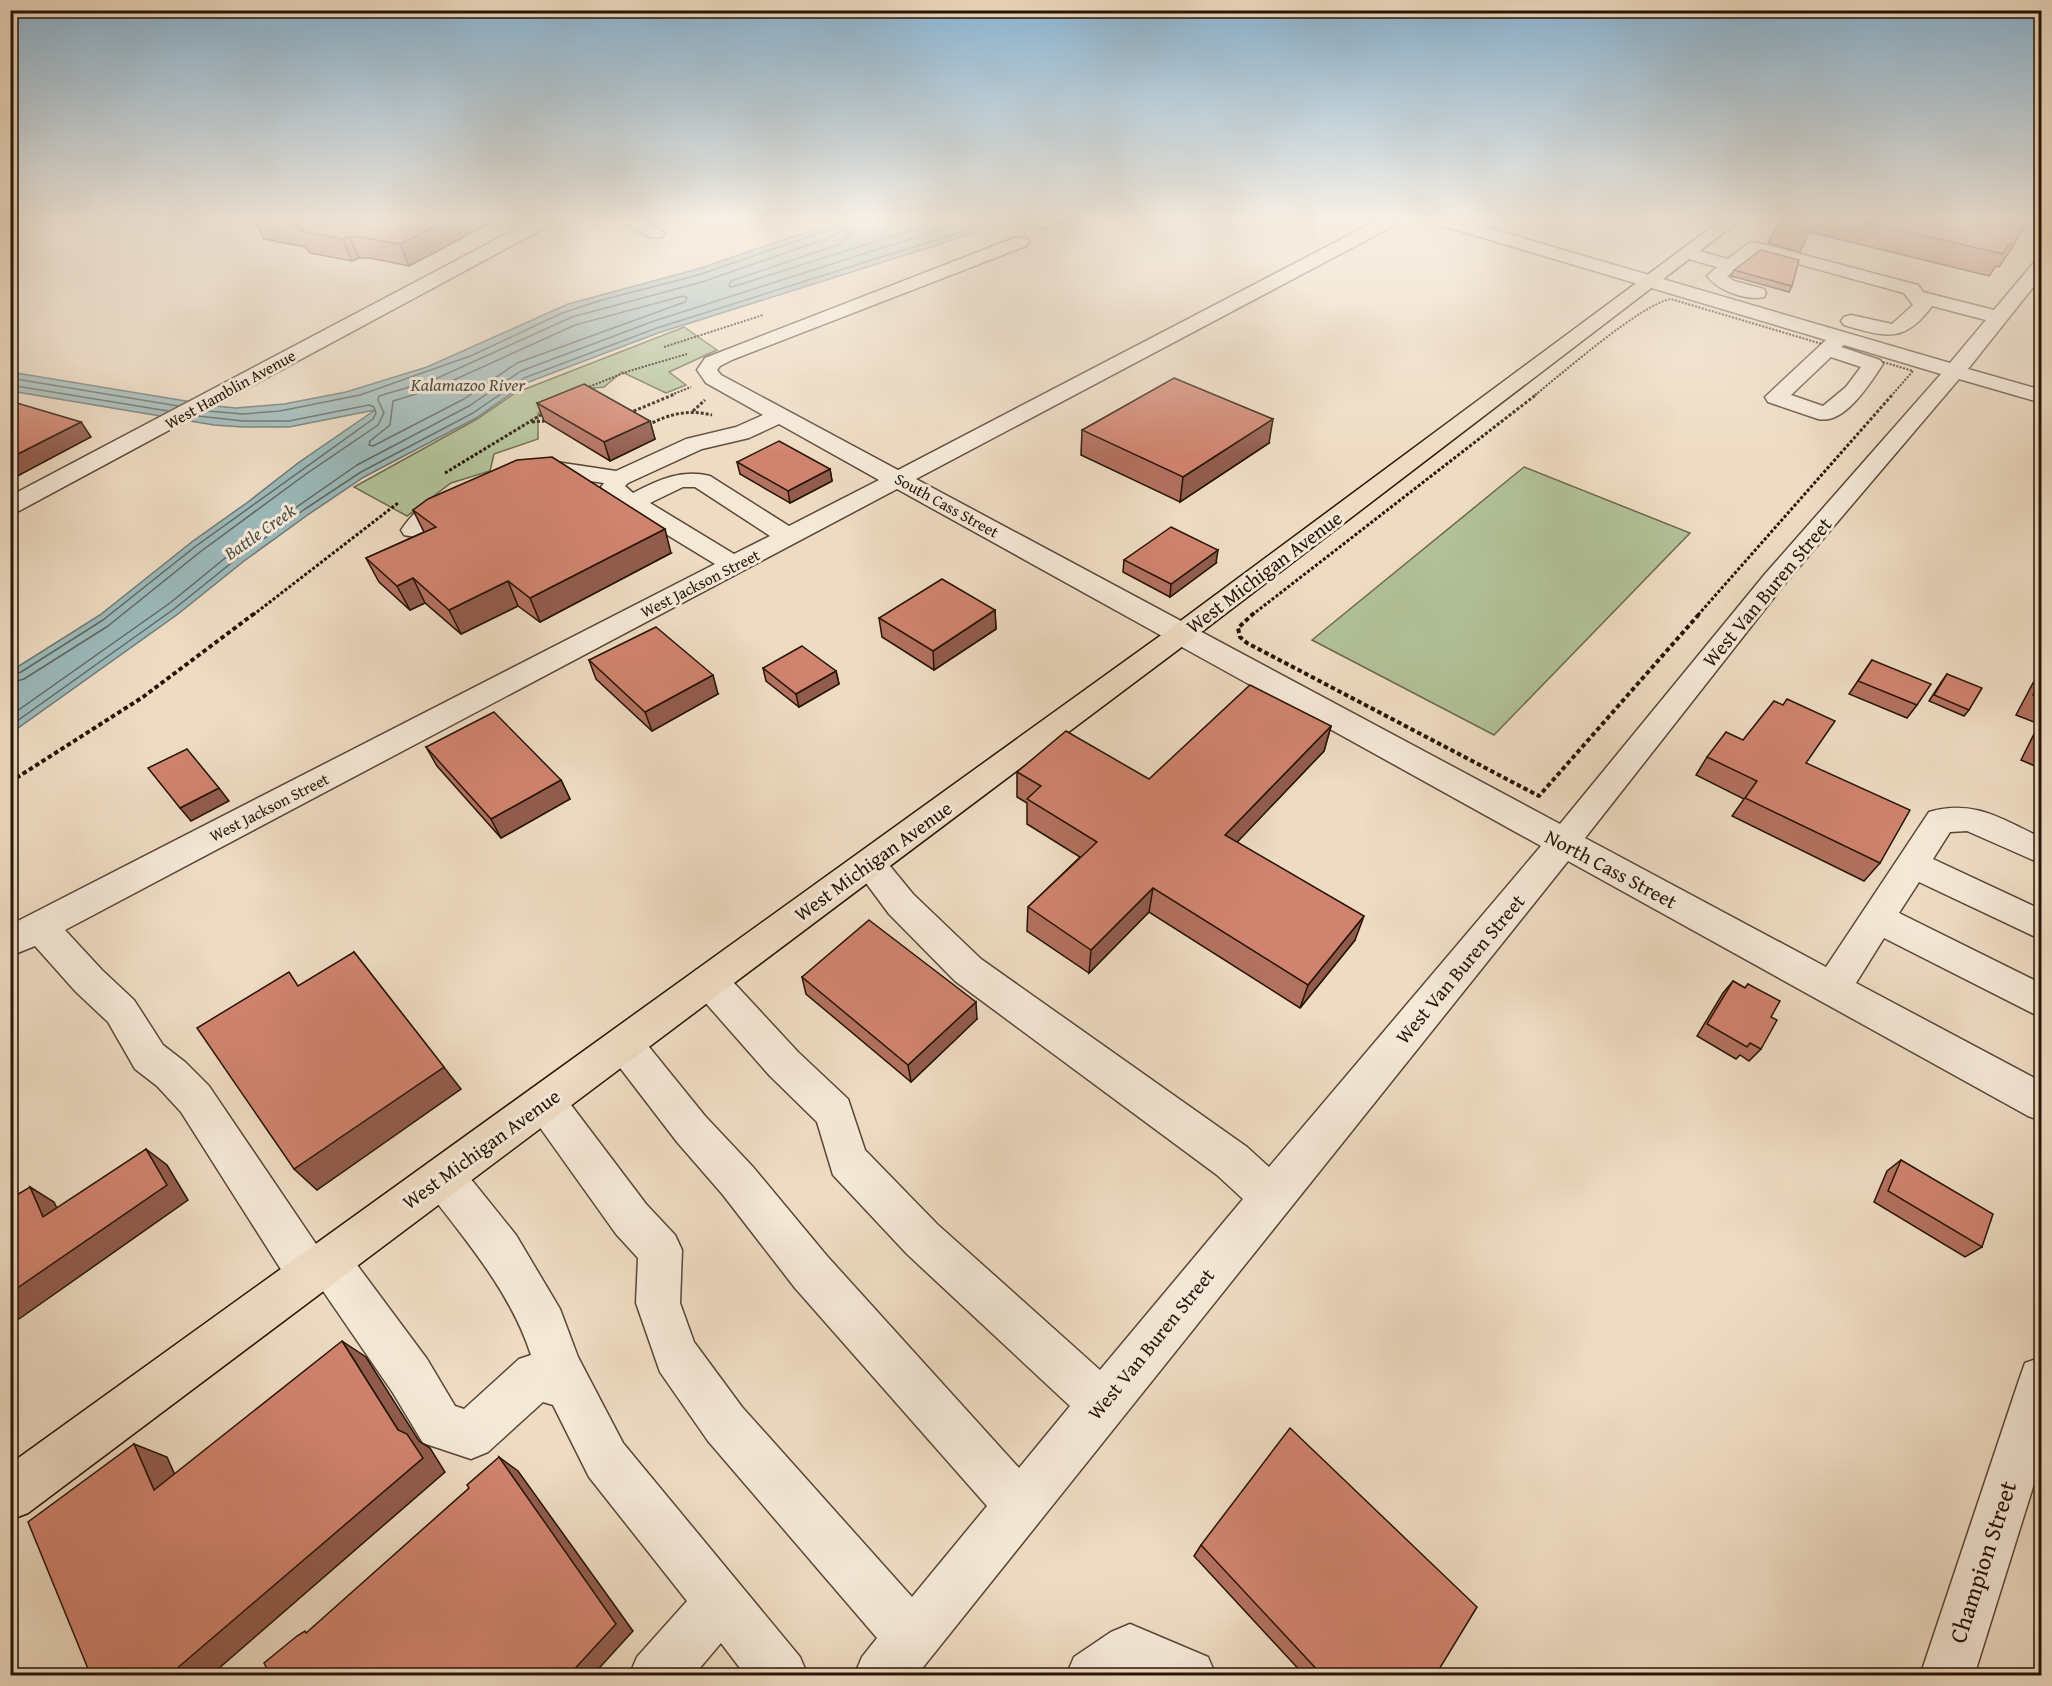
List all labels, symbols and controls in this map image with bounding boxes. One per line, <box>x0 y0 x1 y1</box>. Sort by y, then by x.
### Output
street label: West Hamblin Avenue <box>160 343 300 435</box>
water label: Kalamazoo River <box>410 371 527 398</box>
street label: South Cass Street <box>891 466 1004 544</box>
water label: Battle Creek <box>218 497 302 567</box>
street label: West Michigan Avenue <box>1180 503 1348 640</box>
street label: West Van Buren Street <box>1695 510 1838 673</box>
street label: West Jackson Street <box>636 542 764 623</box>
street label: West Jackson Street <box>205 766 333 847</box>
street label: West Michigan Avenue <box>788 793 958 928</box>
street label: North Cass Street <box>1540 822 1682 915</box>
street label: West Van Buren Street <box>1388 887 1531 1050</box>
street label: West Michigan Avenue <box>396 1081 566 1216</box>
street label: West Van Buren Street <box>1080 1262 1221 1426</box>
street label: Champion Street <box>1940 1476 2025 1648</box>

